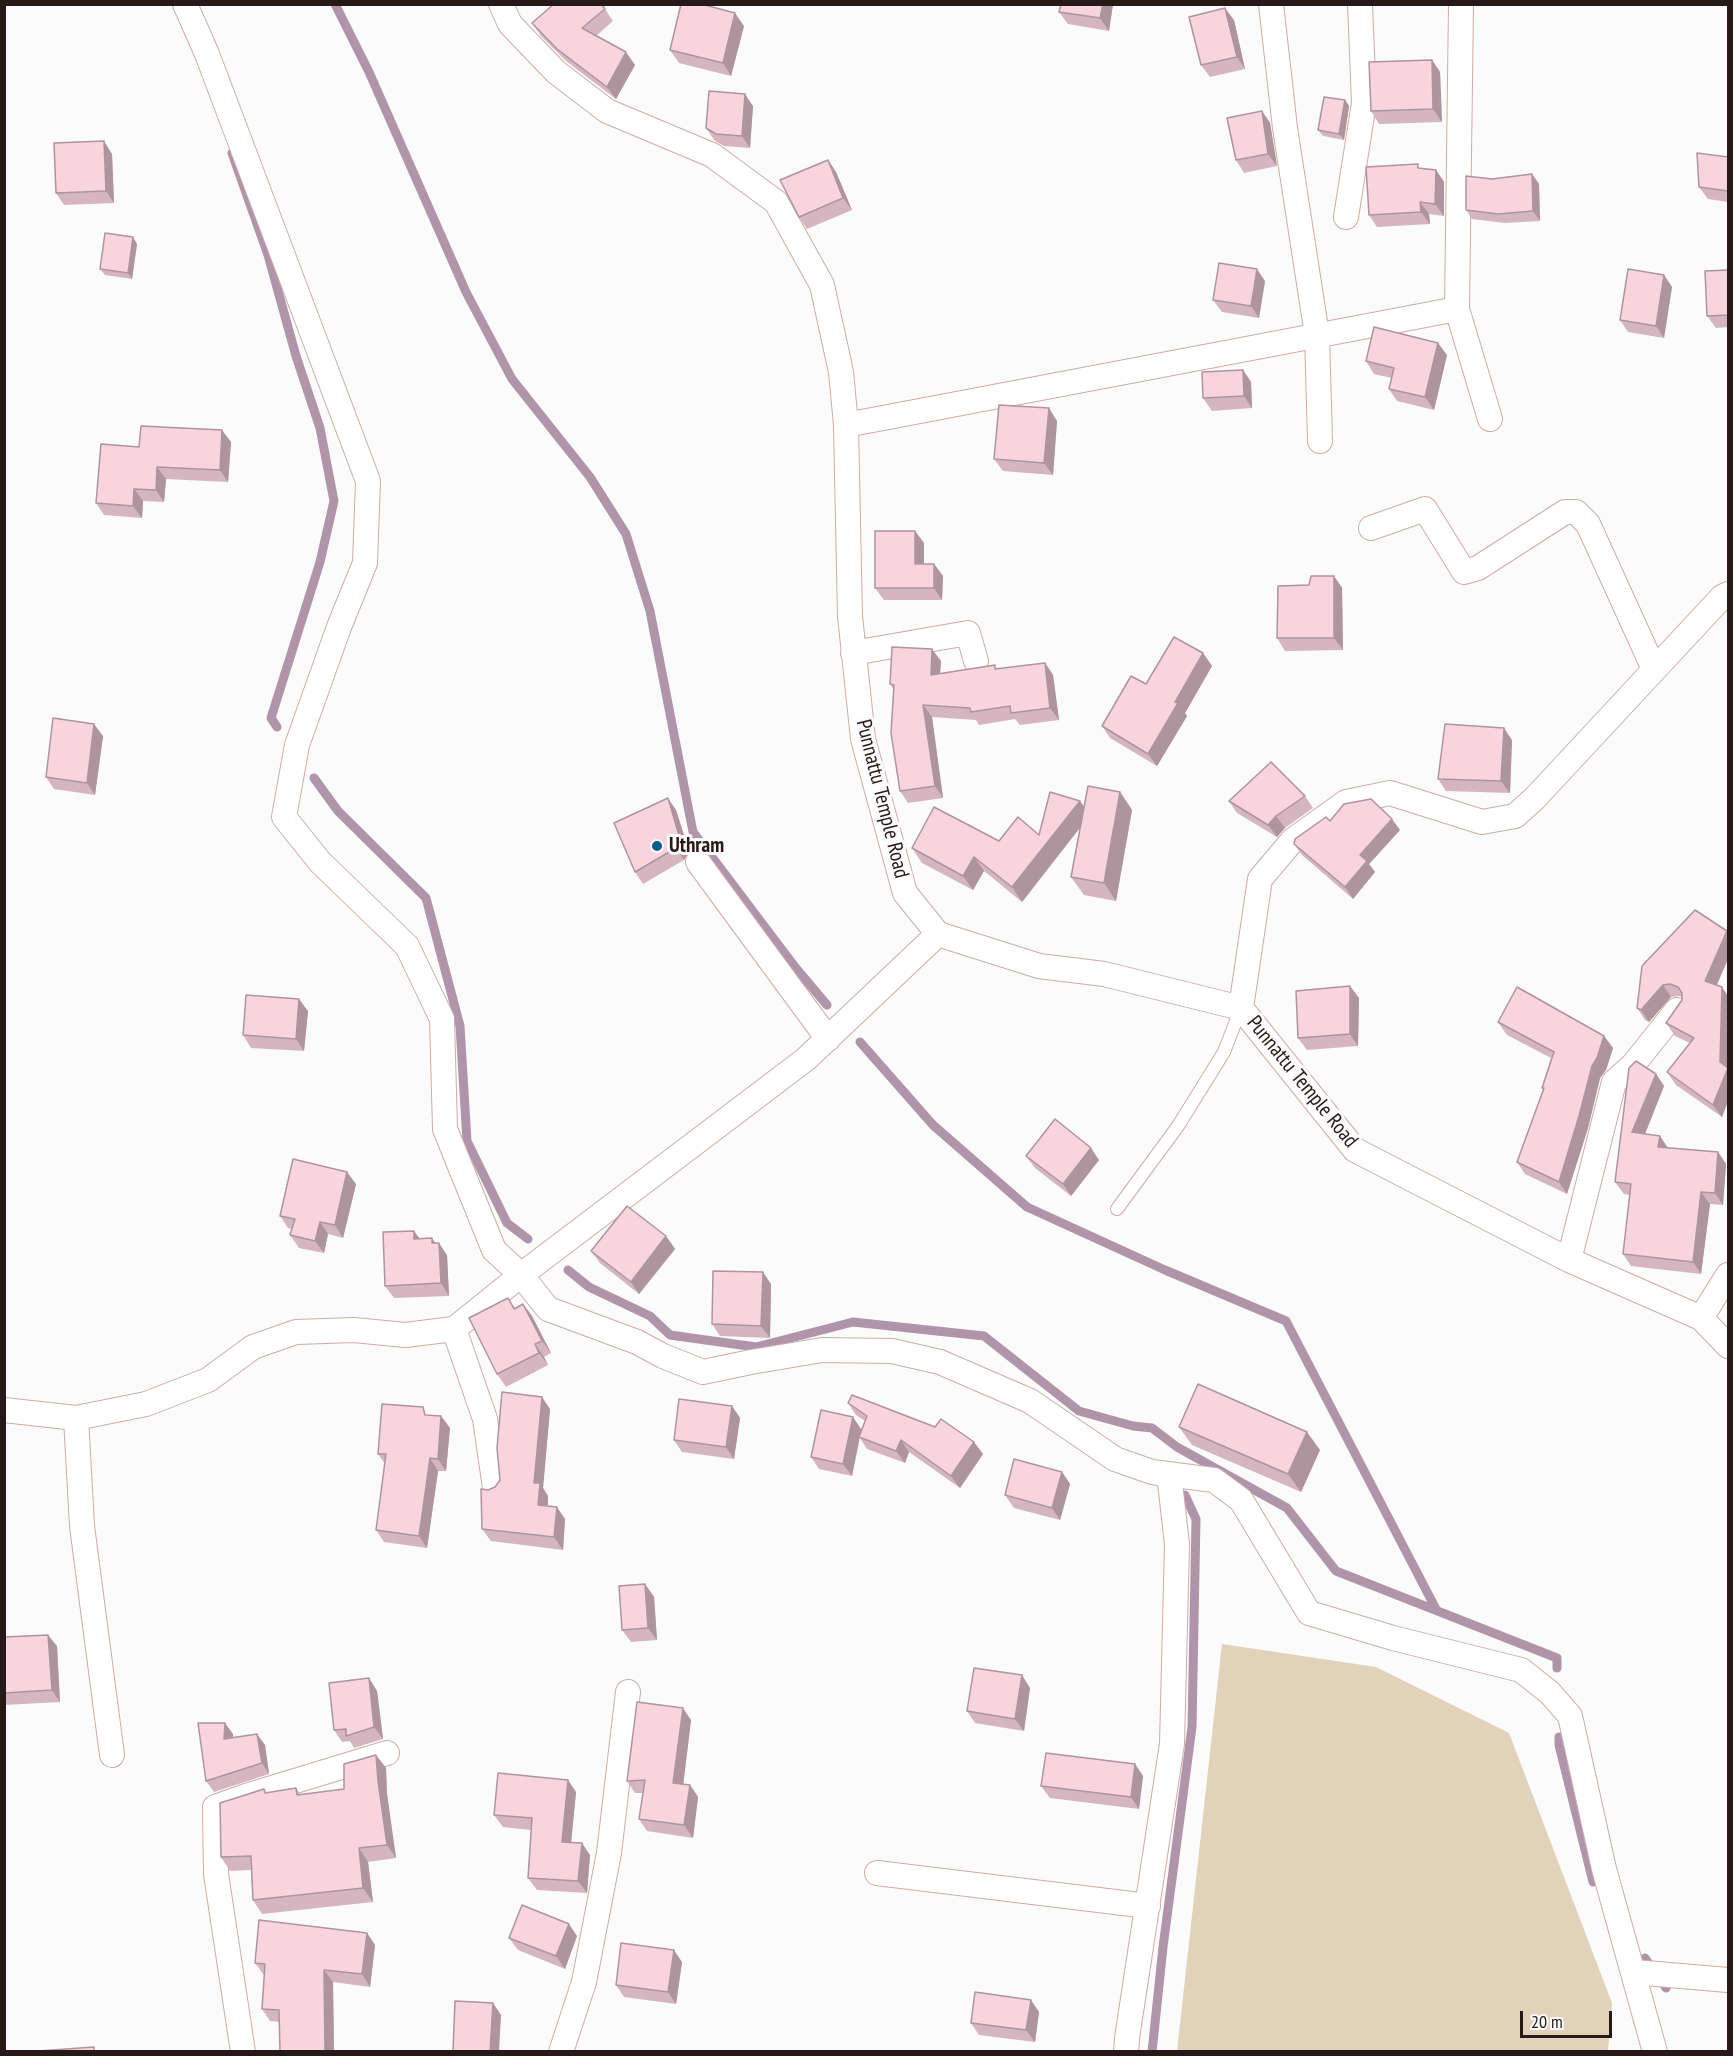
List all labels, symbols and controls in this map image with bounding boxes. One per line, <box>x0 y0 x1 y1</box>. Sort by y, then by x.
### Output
street label: Punnattu Temple Road <box>850 717 914 881</box>
place label: Uthram <box>669 833 724 859</box>
marker: Uthram <box>650 839 664 853</box>
street label: Punnattu Temple Road <box>1241 1011 1363 1153</box>
scale bar <box>1523 1999 1614 2037</box>
text: 20 m <box>1531 2010 1563 2033</box>

